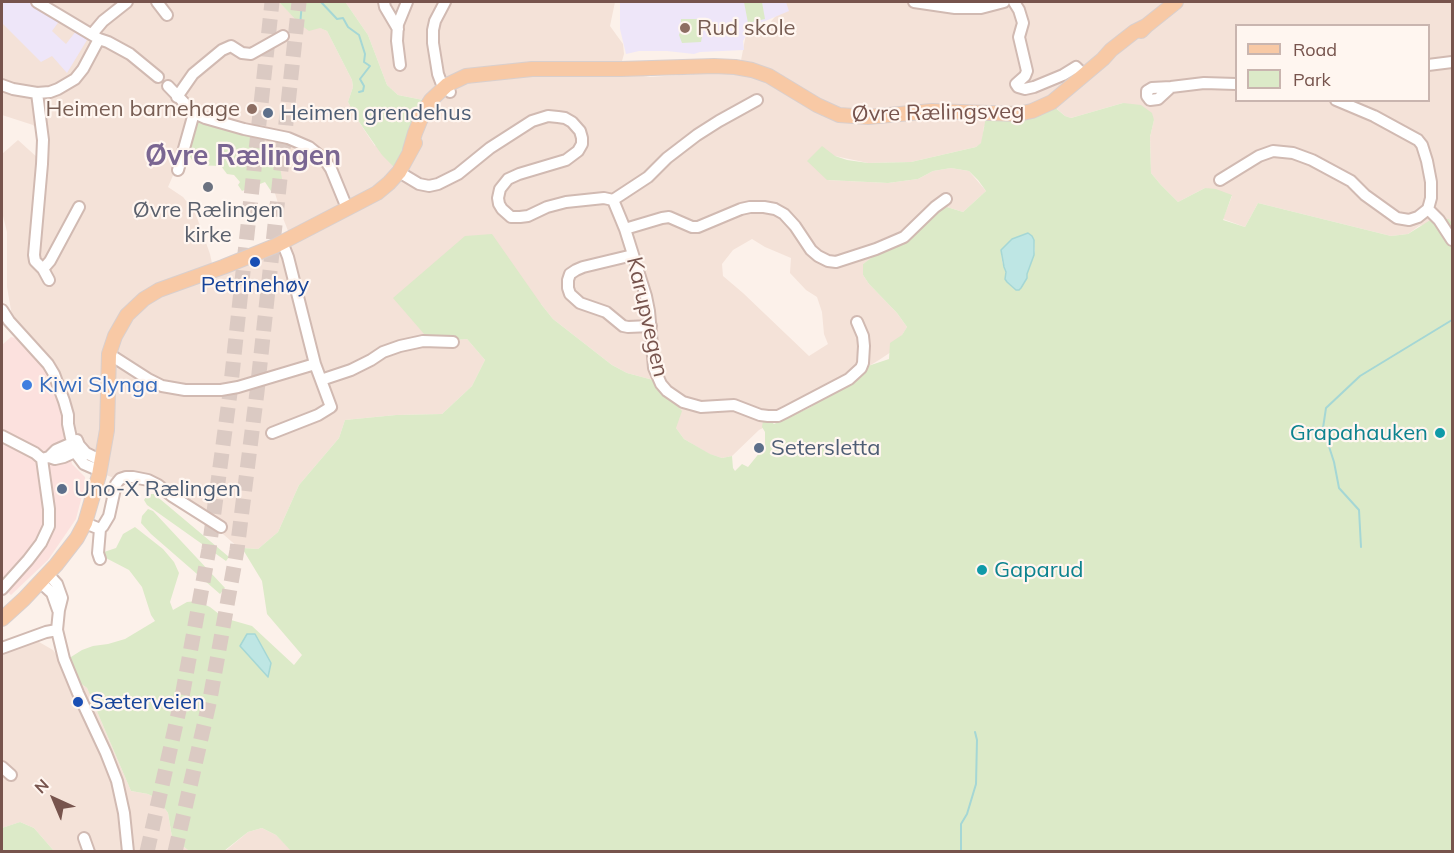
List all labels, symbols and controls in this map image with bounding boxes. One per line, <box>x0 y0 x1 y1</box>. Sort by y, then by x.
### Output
place label: Rud skole <box>697 15 796 41</box>
marker: Rud skole <box>678 21 692 35</box>
legend <box>1235 24 1430 102</box>
text: Road <box>1293 38 1337 61</box>
text: Park <box>1293 68 1331 91</box>
place label: Heimen barnehage <box>45 96 240 122</box>
street label: Øvre Rælingsveg <box>851 98 1025 128</box>
place label: Heimen grendehus <box>280 100 472 126</box>
marker: Heimen barnehage <box>245 102 259 116</box>
marker: Heimen grendehus <box>261 106 275 120</box>
district label: Øvre Rælingen <box>145 140 341 174</box>
marker: Øvre Rælingen kirke <box>201 180 215 194</box>
place label: Øvre Rælingen kirke <box>133 197 283 248</box>
street label: Karupvegen <box>620 254 674 380</box>
marker: Petrinehøy <box>248 255 262 269</box>
place label: Petrinehøy <box>201 272 309 298</box>
place label: Kiwi Slynga <box>39 372 158 398</box>
marker: Kiwi Slynga <box>20 378 34 392</box>
place label: Grapahauken <box>1290 420 1428 446</box>
marker: Grapahauken <box>1433 426 1447 440</box>
place label: Setersletta <box>771 435 881 461</box>
marker: Setersletta <box>752 441 766 455</box>
place label: Uno-X Rælingen <box>74 476 241 502</box>
marker: Uno-X Rælingen <box>55 482 69 496</box>
place label: Gaparud <box>994 557 1084 583</box>
marker: Gaparud <box>975 563 989 577</box>
place label: Sæterveien <box>90 689 205 715</box>
marker: Sæterveien <box>71 695 85 709</box>
north arrow <box>24 769 84 829</box>
text: N <box>30 775 53 797</box>

